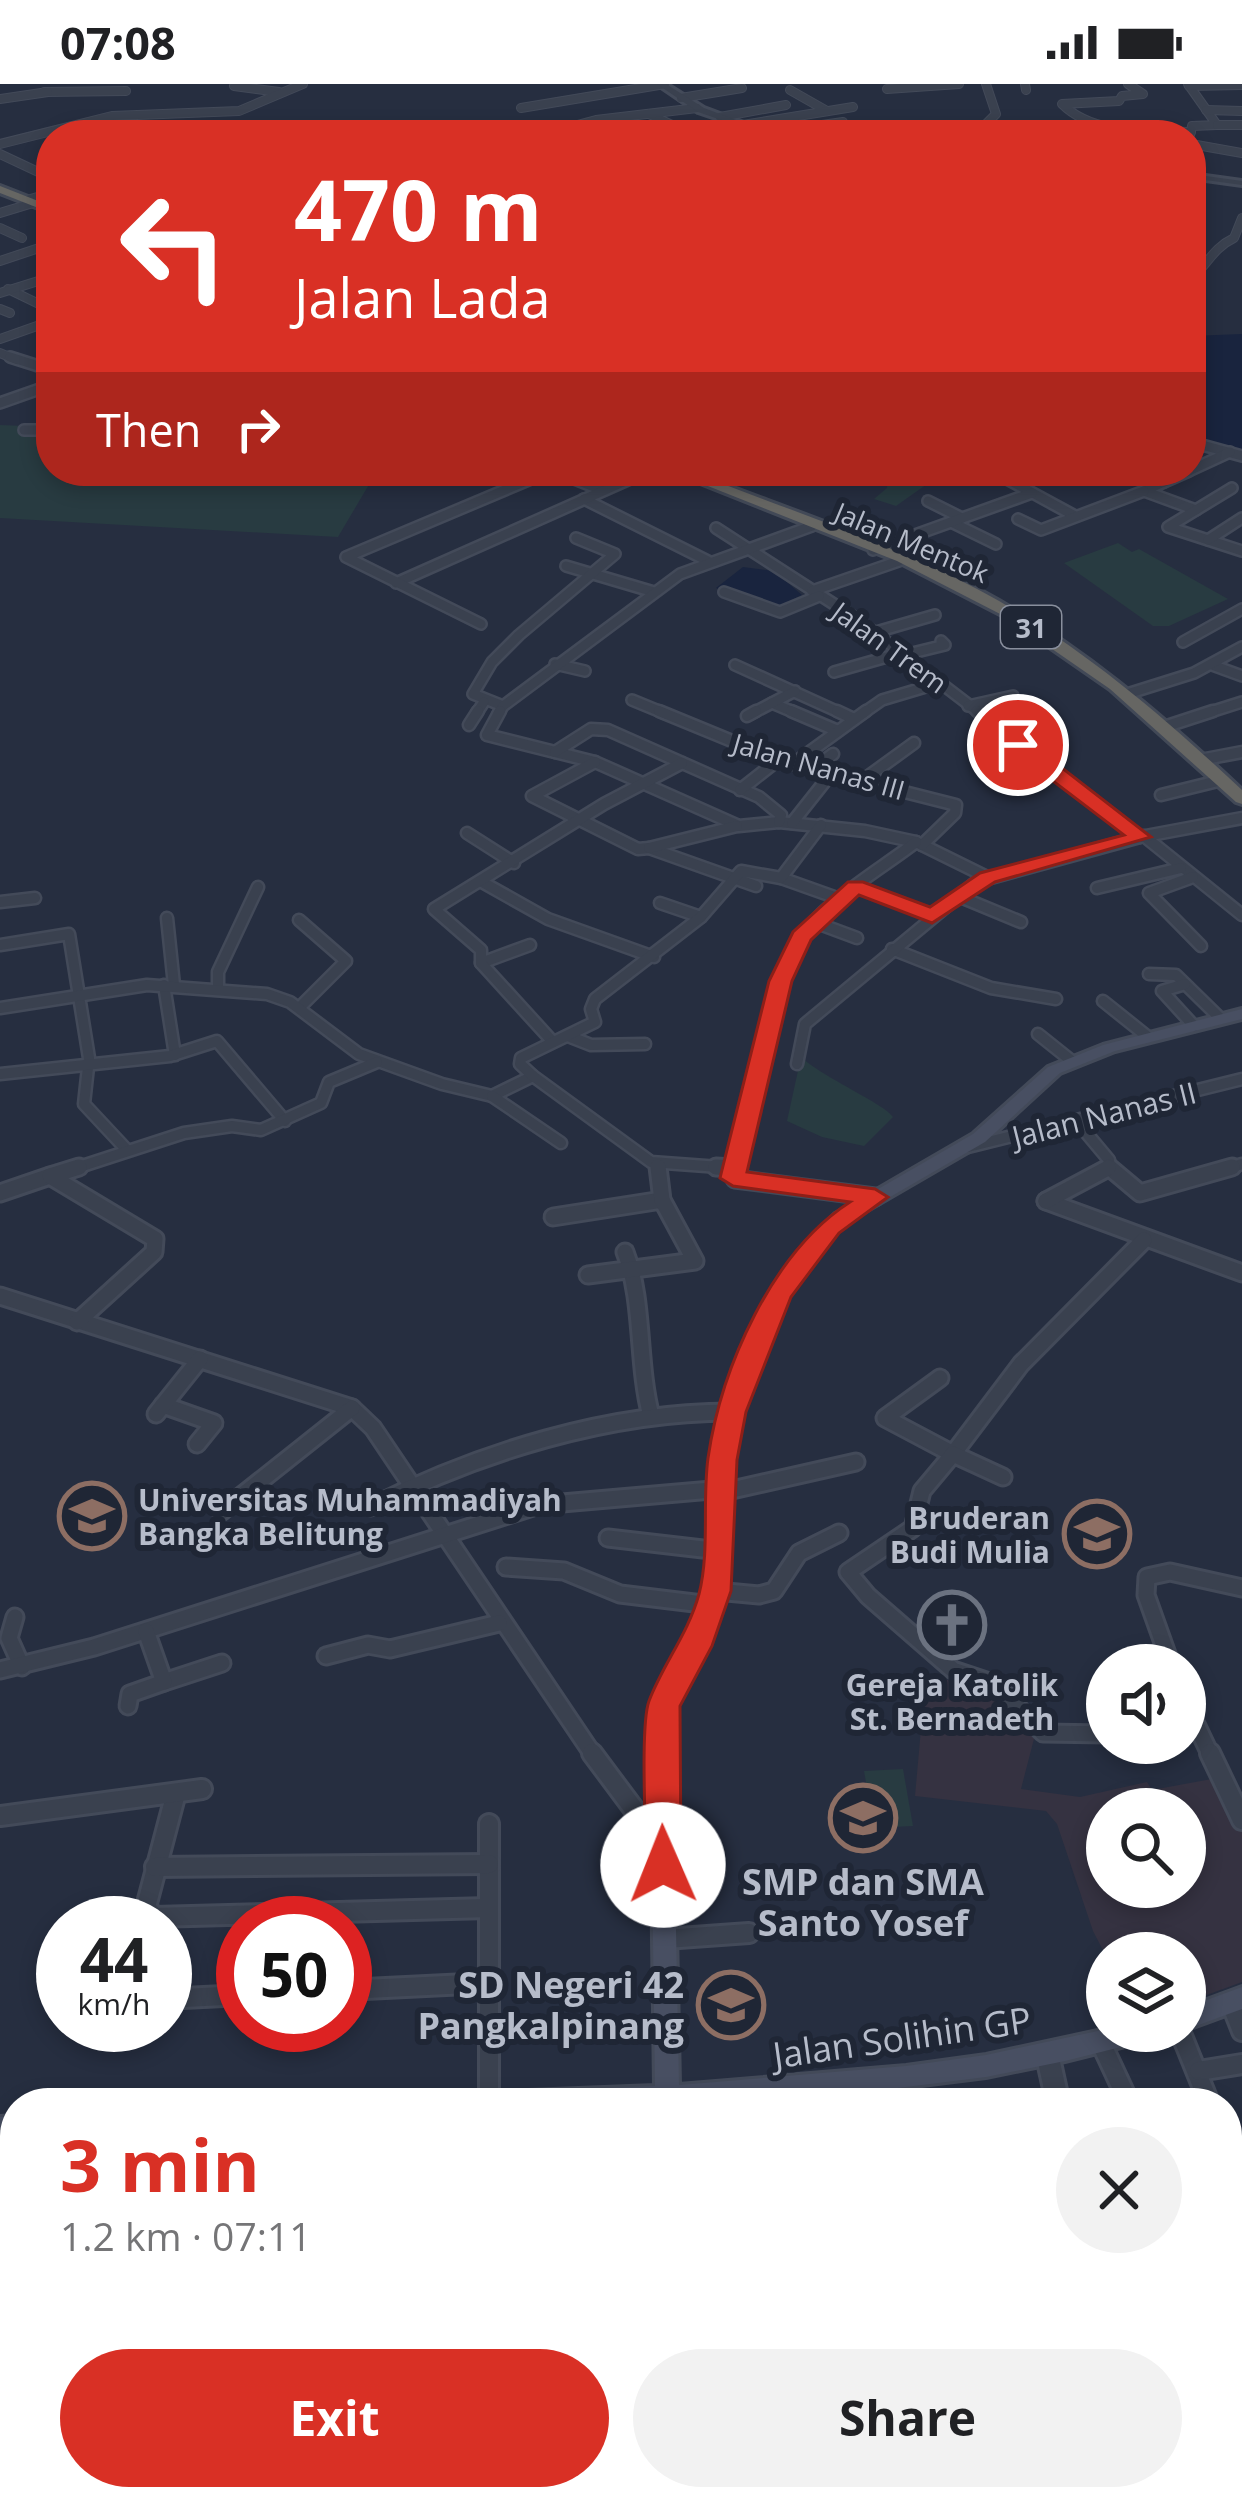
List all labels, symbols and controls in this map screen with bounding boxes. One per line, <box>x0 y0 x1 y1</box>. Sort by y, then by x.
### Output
text: 07:08 <box>60 12 176 73</box>
text: 470 m <box>294 151 542 266</box>
icon: left <box>96 168 252 324</box>
text: Jalan Lada <box>294 260 551 334</box>
icon: right <box>225 396 291 462</box>
text: Then <box>96 399 201 460</box>
street label: Jalan Mentok <box>827 492 995 591</box>
street label: Jalan Trem <box>823 591 955 701</box>
road number: 31 <box>1001 606 1061 648</box>
pin <box>967 694 1069 796</box>
icon: arrive <box>985 712 1051 778</box>
street label: Jalan Nanas III <box>726 723 909 808</box>
street label: Jalan Nanas II <box>1005 1071 1200 1157</box>
place label: Universitas Muhammadiyah Bangka Belitung <box>138 1479 562 1554</box>
school or university icon: Universitas Muhammadiyah Bangka Belitung <box>57 1481 127 1551</box>
place label: Bruderan Budi Mulia <box>890 1497 1050 1572</box>
school or university icon: Bruderan Budi Mulia <box>1062 1499 1132 1569</box>
church icon: Gereja Katolik St. Bernadeth <box>917 1590 987 1660</box>
map controls <box>1086 1644 1206 2052</box>
button: sound <box>1086 1644 1206 1764</box>
place label: Gereja Katolik St. Bernadeth <box>846 1664 1059 1739</box>
school or university icon: SMP dan SMA Santo Yosef <box>828 1783 898 1853</box>
button: search <box>1086 1788 1206 1908</box>
position arrow <box>600 1802 726 1928</box>
place label: SMP dan SMA Santo Yosef <box>742 1857 984 1947</box>
speed limit sign: 50 <box>216 1896 372 2052</box>
text: 44 <box>80 1918 148 2000</box>
button: layers <box>1086 1932 1206 2052</box>
place label: SD Negeri 42 Pangkalpinang <box>417 1960 684 2050</box>
school or university icon: SD Negeri 42 Pangkalpinang <box>696 1970 766 2040</box>
text: km/h <box>78 1983 150 2024</box>
street label: Jalan Solihin GP <box>767 1995 1034 2080</box>
text: 3 min <box>60 2115 260 2213</box>
button: close <box>1056 2127 1182 2253</box>
text: 1.2 km · 07:11 <box>60 2209 312 2262</box>
button: Exit <box>60 2349 609 2487</box>
button: Share <box>633 2349 1182 2487</box>

